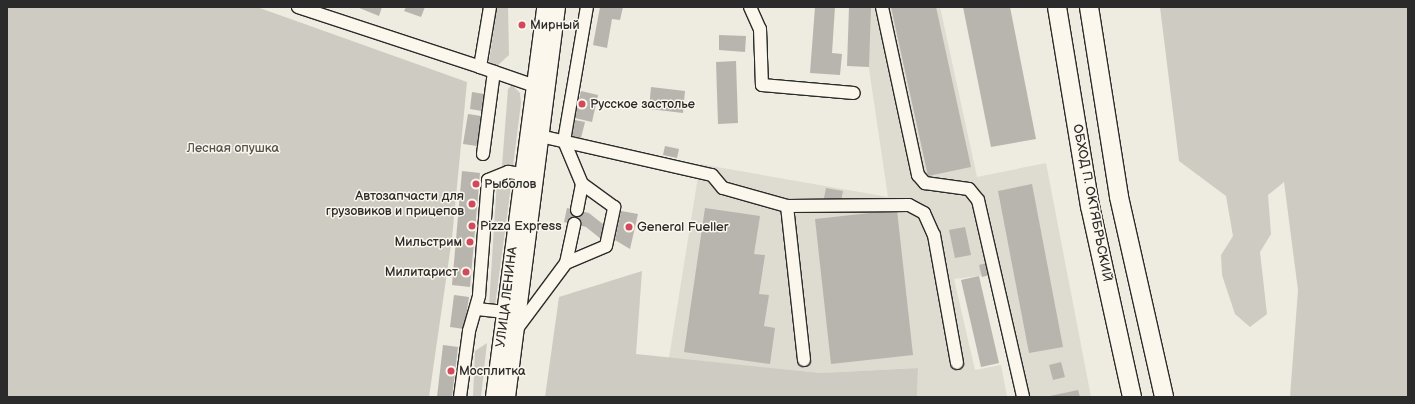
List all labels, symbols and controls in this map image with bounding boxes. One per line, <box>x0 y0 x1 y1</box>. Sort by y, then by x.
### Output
place label: Мирный <box>530 17 580 33</box>
marker: Мирный <box>517 20 527 30</box>
place label: Русское застолье <box>590 96 695 112</box>
marker: Русское застолье <box>577 99 587 109</box>
street label: ОБХОД П. ОКТЯБРЬСКИЙ <box>1069 123 1115 283</box>
park label: Лесная опушка <box>187 140 279 156</box>
place label: Рыболов <box>484 176 536 192</box>
marker: Рыболов <box>471 179 481 189</box>
place label: Автозапчасти для грузовиков и прицепов <box>326 189 464 220</box>
marker: Автозапчасти для грузовиков и прицепов <box>467 199 477 209</box>
place label: Pizza Express <box>480 218 562 234</box>
place label: General Fueller <box>637 219 728 235</box>
marker: Pizza Express <box>467 221 477 231</box>
marker: General Fueller <box>624 222 634 232</box>
place label: Мильстрим <box>394 234 462 250</box>
marker: Мильстрим <box>465 237 475 247</box>
street label: УЛИЦА ЛЕНИНА <box>493 246 521 348</box>
place label: Милитарист <box>385 264 458 280</box>
marker: Милитарист <box>461 267 471 277</box>
place label: Мосплитка <box>459 363 526 379</box>
marker: Мосплитка <box>446 366 456 376</box>

